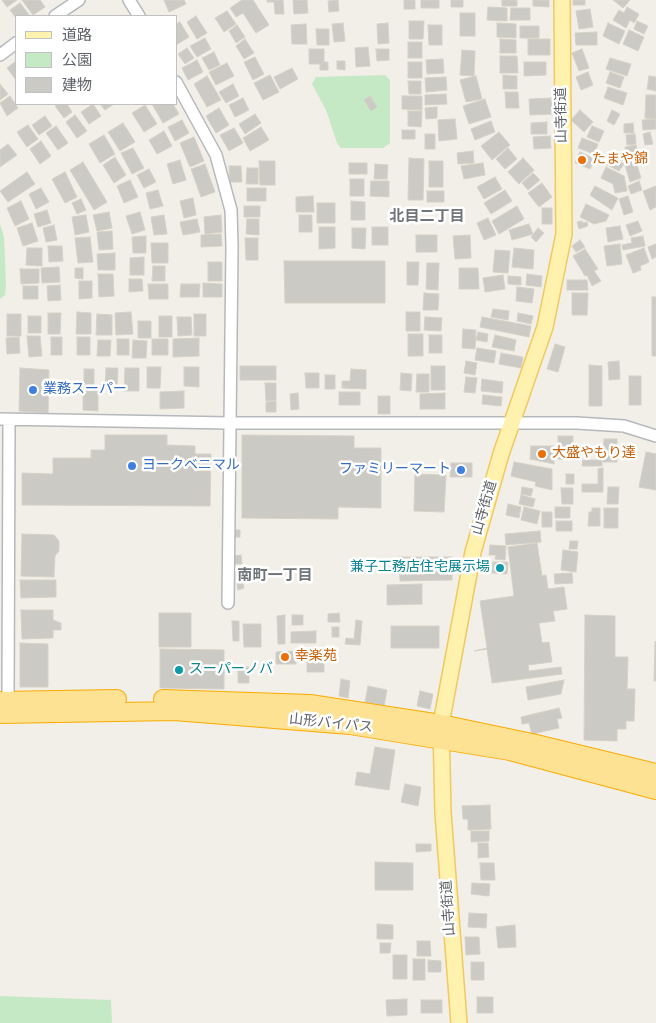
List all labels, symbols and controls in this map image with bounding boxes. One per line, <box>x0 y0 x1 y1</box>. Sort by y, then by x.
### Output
legend <box>15 15 178 105</box>
text: 道路 <box>62 23 92 46</box>
text: 公園 <box>62 48 92 71</box>
text: 建物 <box>62 73 92 96</box>
street label: 山寺街道 <box>553 87 571 143</box>
place label: たまや錦 <box>592 152 648 168</box>
marker: たまや錦 <box>576 154 588 166</box>
district label: 北目二丁目 <box>390 208 464 226</box>
place label: 業務スーパー <box>43 382 127 398</box>
marker: 業務スーパー <box>27 384 39 396</box>
place label: 大盛やもり達 <box>552 446 636 462</box>
marker: 大盛やもり達 <box>536 448 548 460</box>
place label: ヨークベニマル <box>142 458 240 474</box>
marker: ヨークベニマル <box>126 460 138 472</box>
place label: ファミリーマート <box>339 462 451 478</box>
marker: ファミリーマート <box>455 464 467 476</box>
street label: 山寺街道 <box>469 479 501 537</box>
place label: 兼子工務店住宅展示場 <box>350 560 490 576</box>
marker: 兼子工務店住宅展示場 <box>494 562 506 574</box>
district label: 南町一丁目 <box>238 567 312 585</box>
place label: 幸楽苑 <box>295 649 337 665</box>
marker: 幸楽苑 <box>279 651 291 663</box>
place label: スーパーノバ <box>189 662 273 678</box>
marker: スーパーノバ <box>173 664 185 676</box>
street label: 山形バイパス <box>288 711 374 737</box>
street label: 山寺街道 <box>439 879 459 937</box>

